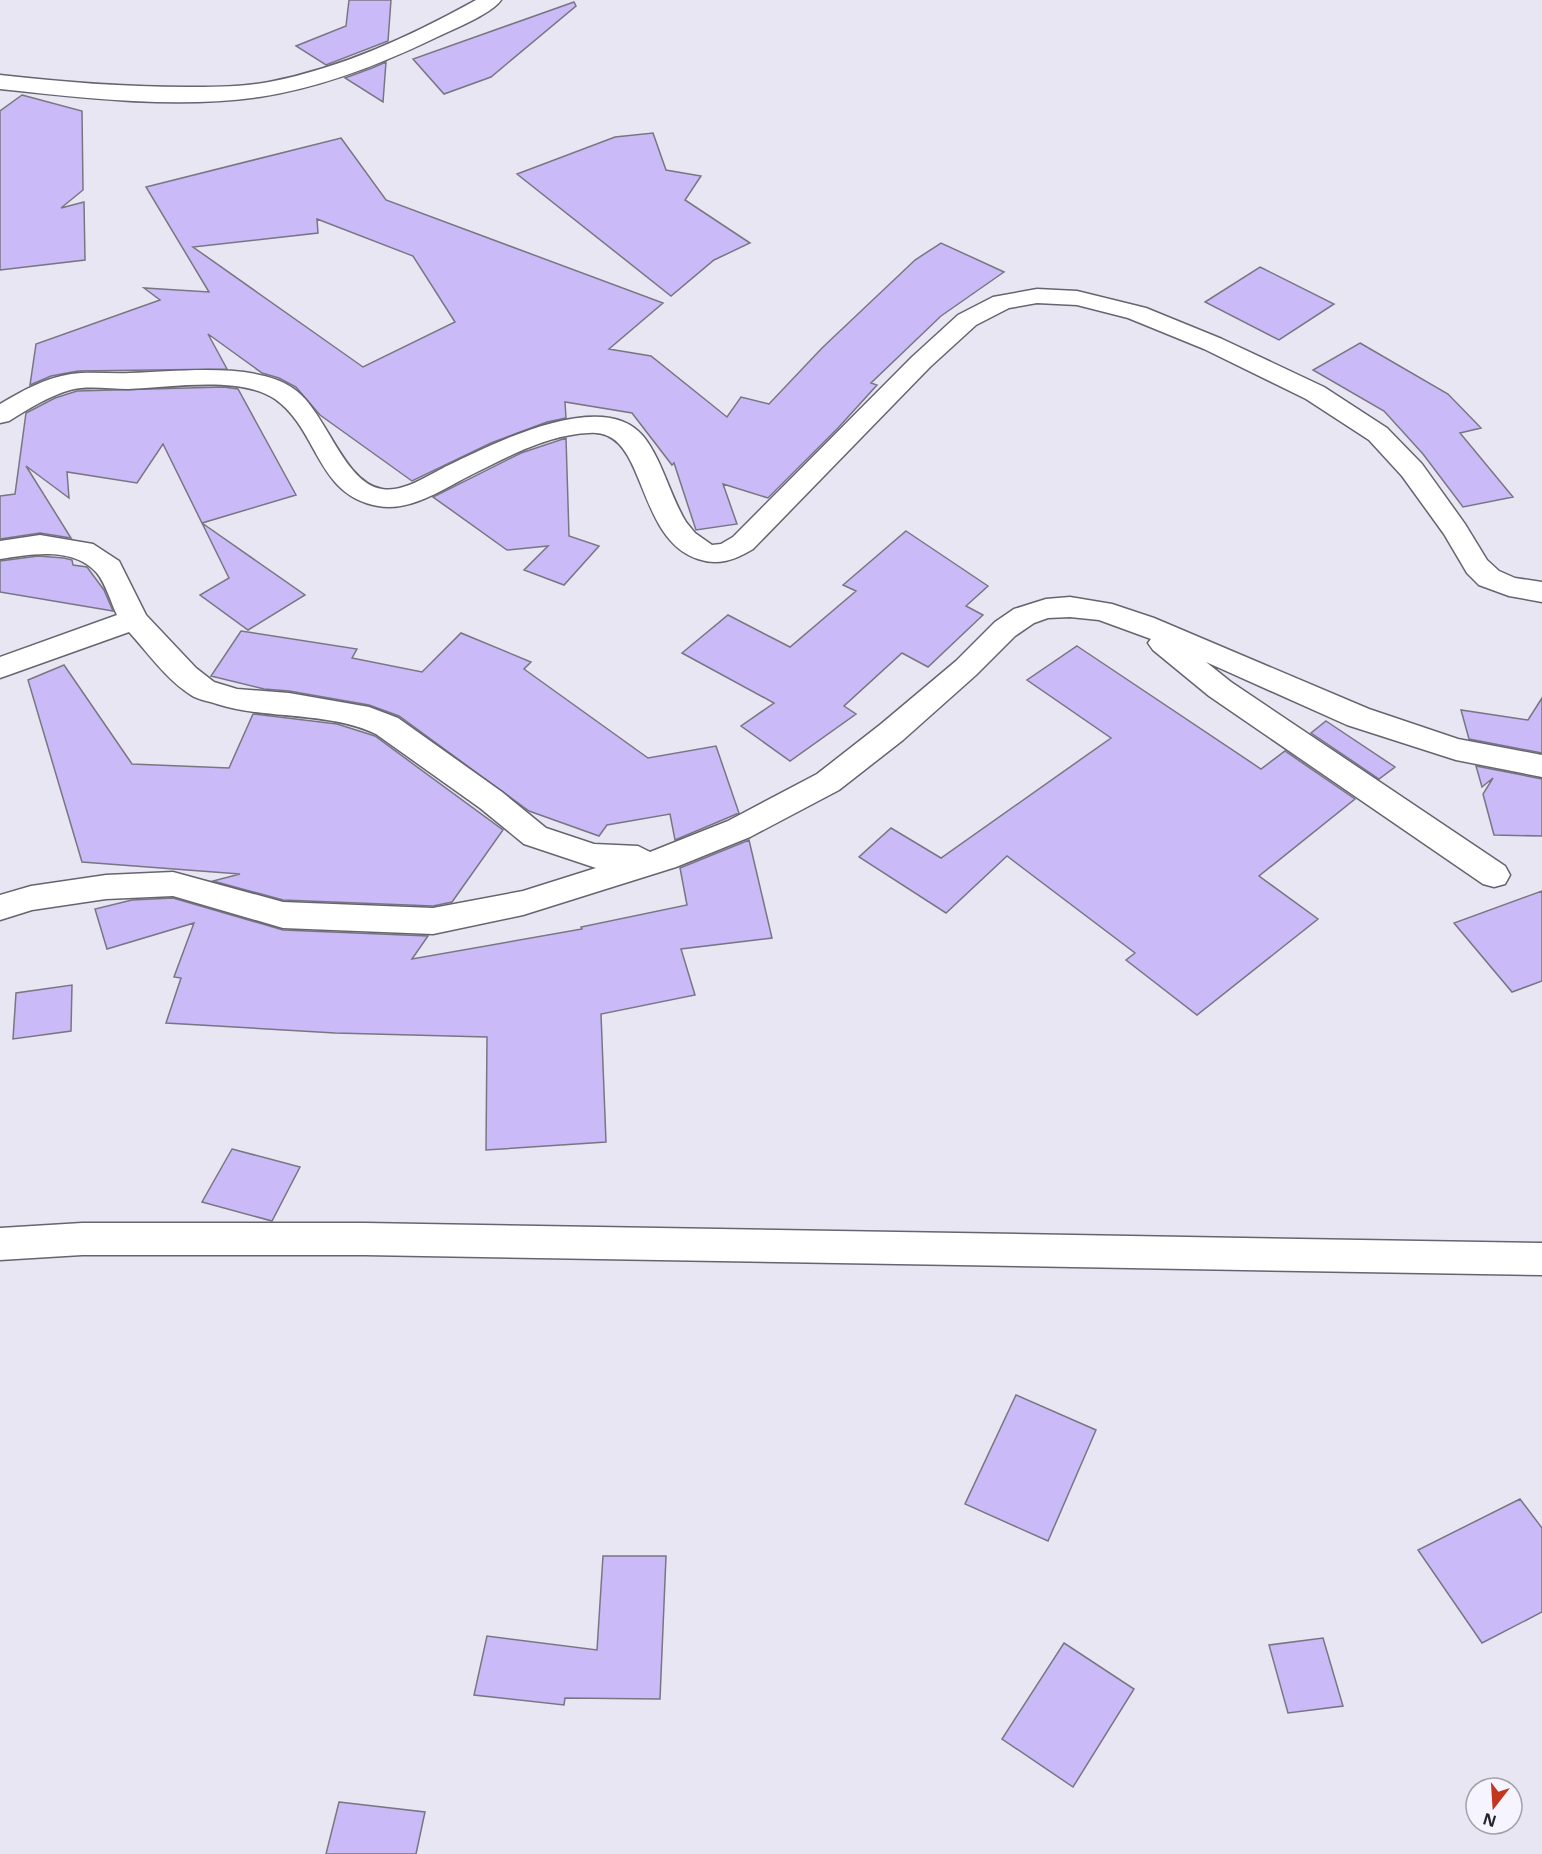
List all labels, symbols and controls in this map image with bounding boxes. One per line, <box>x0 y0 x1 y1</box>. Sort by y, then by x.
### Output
north arrow <box>1464 1776 1524 1836</box>
text: N <box>1480 1808 1499 1833</box>

